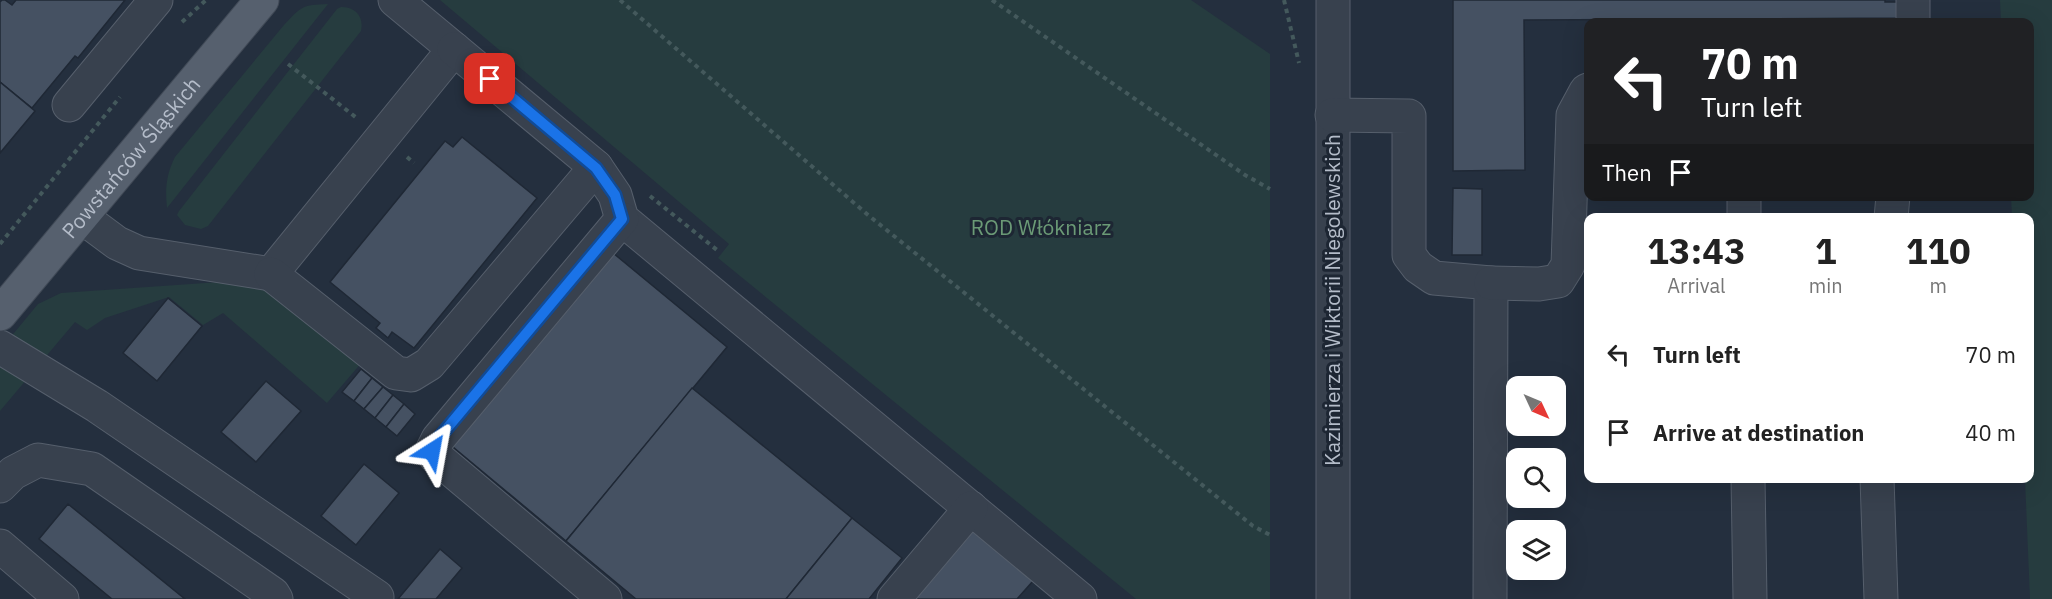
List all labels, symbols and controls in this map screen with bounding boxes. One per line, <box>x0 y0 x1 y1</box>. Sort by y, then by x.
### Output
text: 70 m <box>1701 36 1799 91</box>
icon: left <box>1602 42 1680 120</box>
pin <box>464 53 515 104</box>
icon: arrive <box>473 62 506 95</box>
street label: Powstańców Śląskich <box>55 71 206 244</box>
text: Turn left <box>1701 89 1802 124</box>
street label: Kazimierza i Wiktorii Niegolewskich <box>1318 134 1346 466</box>
icon: arrive <box>1664 156 1697 189</box>
text: Then <box>1602 158 1652 187</box>
park label: ROD Włókniarz <box>971 213 1111 241</box>
text: 13:43 <box>1647 227 1746 274</box>
text: 1 <box>1815 227 1837 274</box>
text: 110 <box>1906 227 1971 274</box>
text: Arrival <box>1667 272 1726 299</box>
text: min <box>1809 272 1843 299</box>
text: m <box>1930 272 1947 299</box>
icon: left <box>1602 338 1635 371</box>
text: Turn left <box>1653 340 1741 369</box>
text: 70 m <box>1965 340 2016 369</box>
north arrow <box>1506 376 1566 436</box>
map controls <box>1506 376 1566 580</box>
icon: arrive <box>1602 416 1635 449</box>
text: Arrive at destination <box>1653 418 1864 447</box>
text: 40 m <box>1965 418 2016 447</box>
position arrow <box>400 419 464 483</box>
button: search <box>1506 448 1566 508</box>
button: layers <box>1506 520 1566 580</box>

